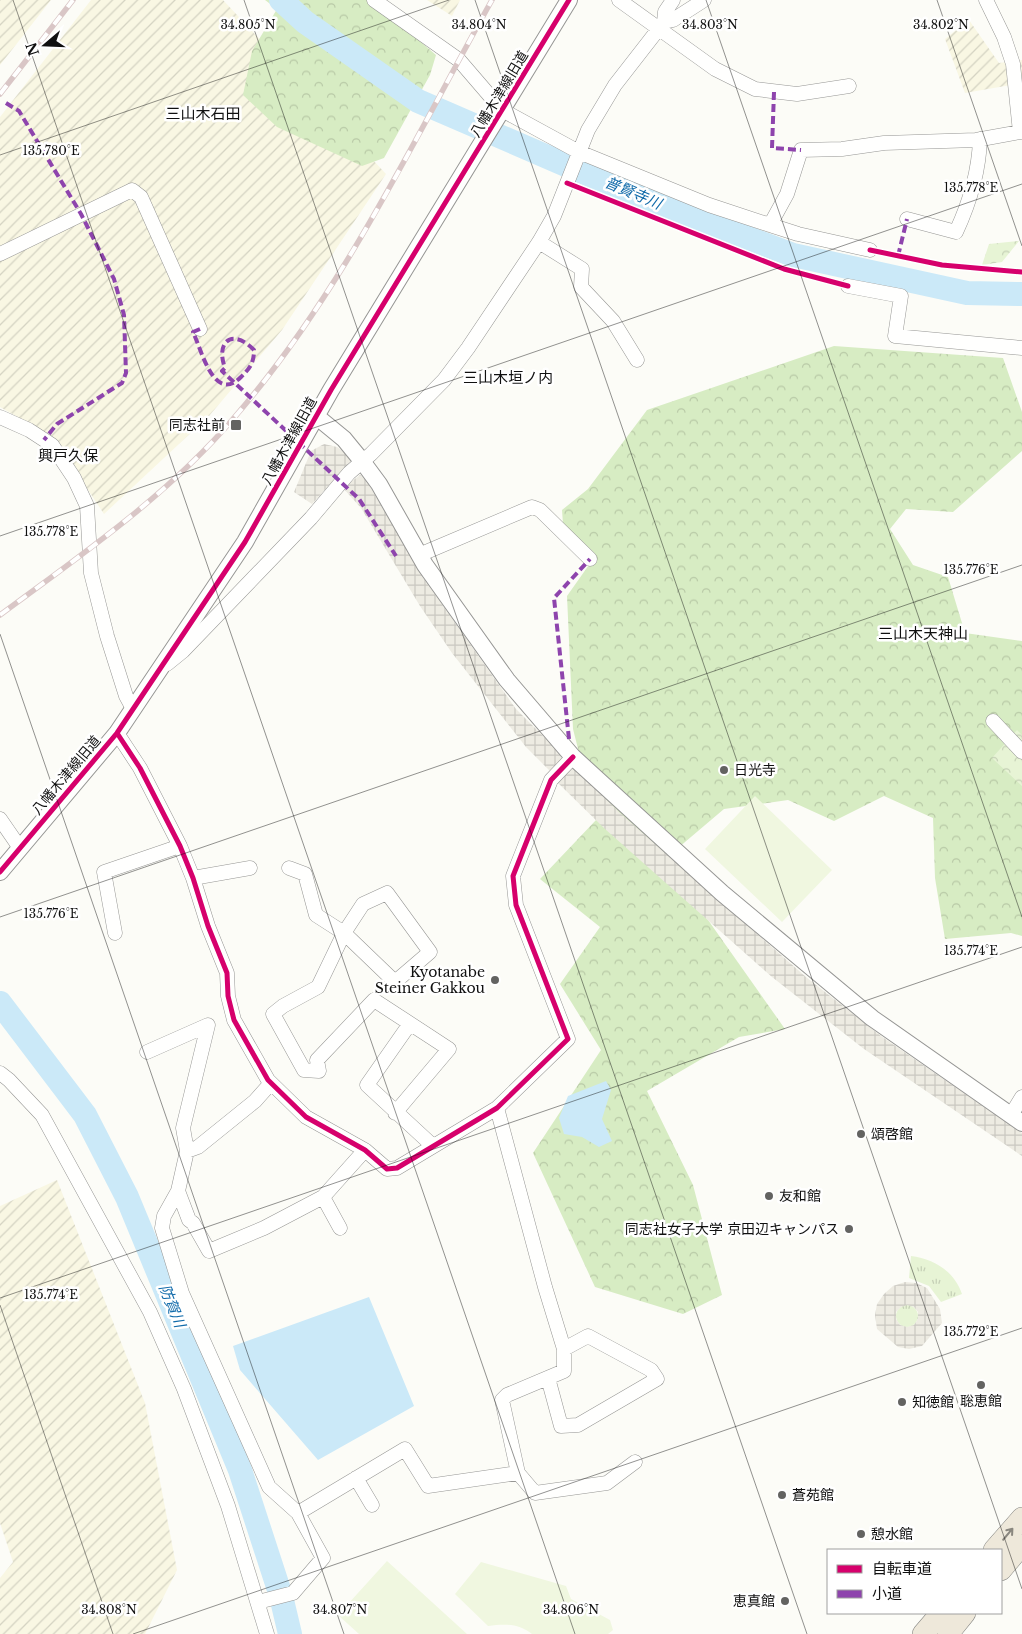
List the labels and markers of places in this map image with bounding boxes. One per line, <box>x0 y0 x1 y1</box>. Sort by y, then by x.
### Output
place label: 同志社前 <box>169 416 225 434</box>
marker: 同志社前 <box>229 418 243 432</box>
place label: 日光寺 <box>734 761 776 779</box>
marker: 日光寺 <box>718 764 730 776</box>
place label: Kyotanabe Steiner Gakkou <box>375 963 486 997</box>
marker: Kyotanabe Steiner Gakkou <box>489 974 501 986</box>
place label: 頌啓館 <box>871 1125 913 1143</box>
marker: 頌啓館 <box>855 1128 867 1140</box>
place label: 友和館 <box>779 1187 821 1205</box>
marker: 友和館 <box>763 1190 775 1202</box>
place label: 同志社女子大学 京田辺キャンパス <box>625 1220 839 1238</box>
marker: 同志社女子大学 京田辺キャンパス <box>843 1223 855 1235</box>
marker: 聡恵館 <box>975 1379 987 1391</box>
place label: 聡恵館 <box>960 1392 1002 1410</box>
place label: 知徳館 <box>912 1393 954 1411</box>
marker: 知徳館 <box>896 1396 908 1408</box>
place label: 蒼苑館 <box>792 1486 834 1504</box>
marker: 蒼苑館 <box>776 1489 788 1501</box>
place label: 憩水館 <box>871 1525 913 1543</box>
marker: 憩水館 <box>855 1528 867 1540</box>
place label: 恵真館 <box>733 1592 775 1610</box>
marker: 恵真館 <box>779 1595 791 1607</box>

